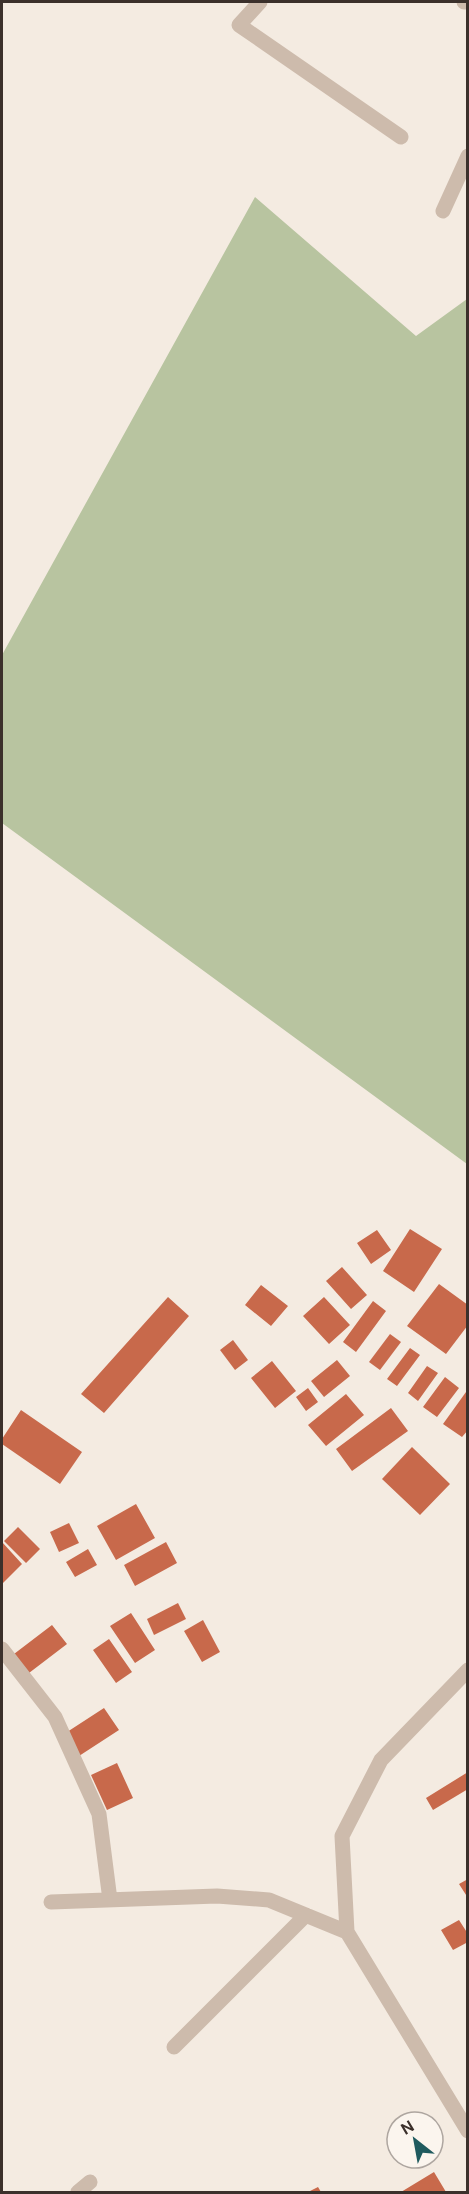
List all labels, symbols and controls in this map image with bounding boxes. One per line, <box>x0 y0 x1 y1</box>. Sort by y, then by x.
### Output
north arrow <box>385 2110 445 2170</box>
text: N <box>397 2116 418 2140</box>

